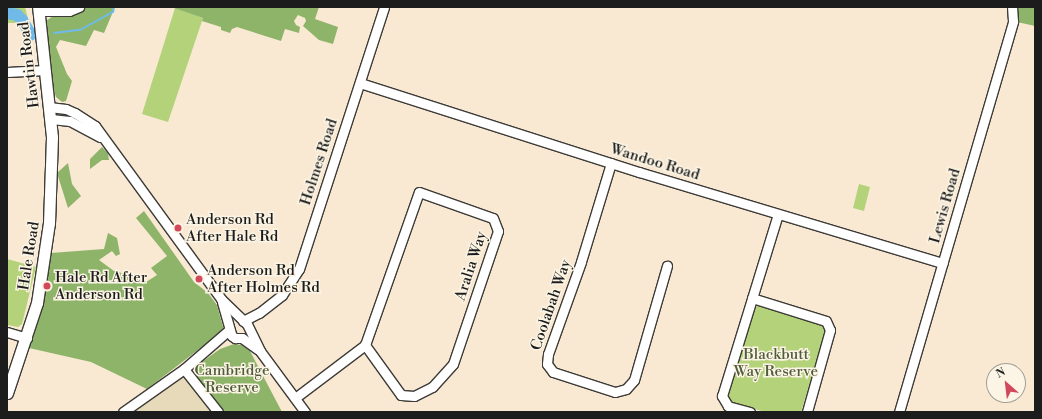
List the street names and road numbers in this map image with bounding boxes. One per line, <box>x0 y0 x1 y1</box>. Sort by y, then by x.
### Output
street label: Hawtin Road <box>15 21 43 109</box>
street label: Holmes Road <box>297 116 341 208</box>
street label: Wandoo Road <box>608 140 702 184</box>
street label: Lewis Road <box>926 166 964 246</box>
street label: Hale Road <box>15 220 43 292</box>
street label: Aralia Way <box>451 229 491 303</box>
street label: Coolabah Way <box>527 257 575 353</box>

